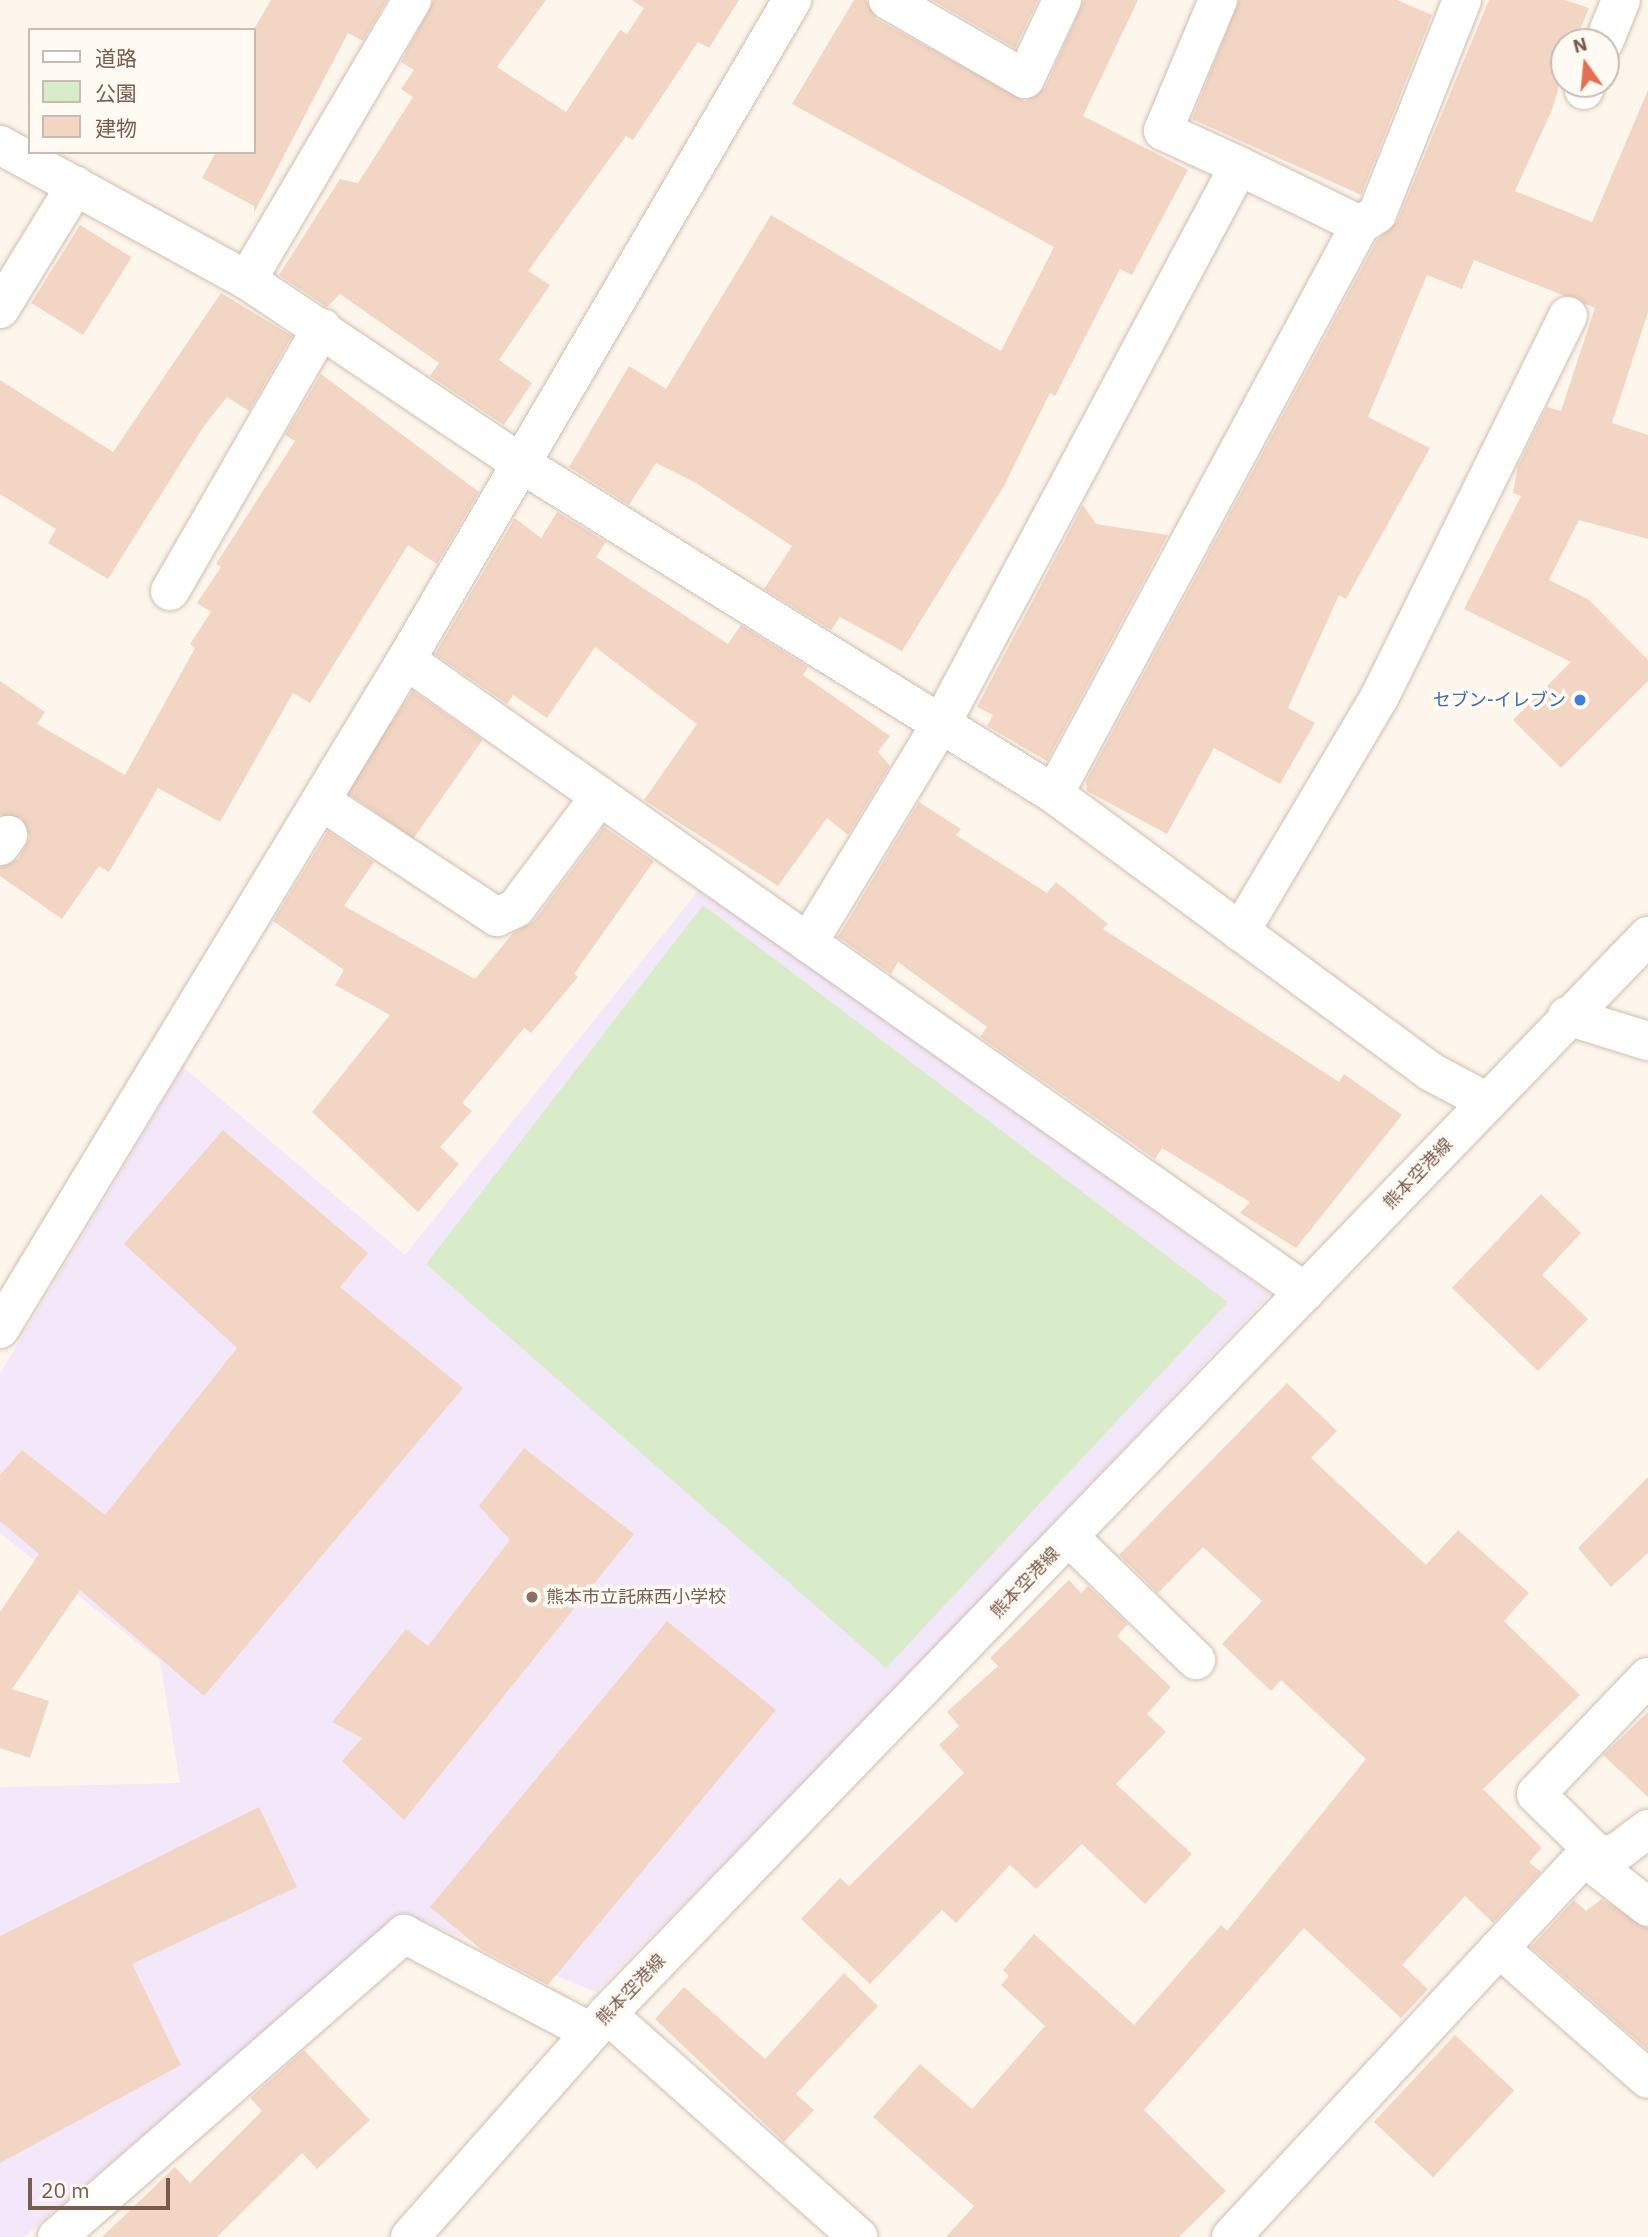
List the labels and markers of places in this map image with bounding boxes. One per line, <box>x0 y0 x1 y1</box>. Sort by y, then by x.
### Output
place label: セブン-イレブン <box>1433 689 1566 711</box>
marker: セブン-イレブン <box>1572 692 1588 708</box>
place label: 熊本市立託麻西小学校 <box>546 1586 726 1608</box>
marker: 熊本市立託麻西小学校 <box>524 1589 540 1605</box>

